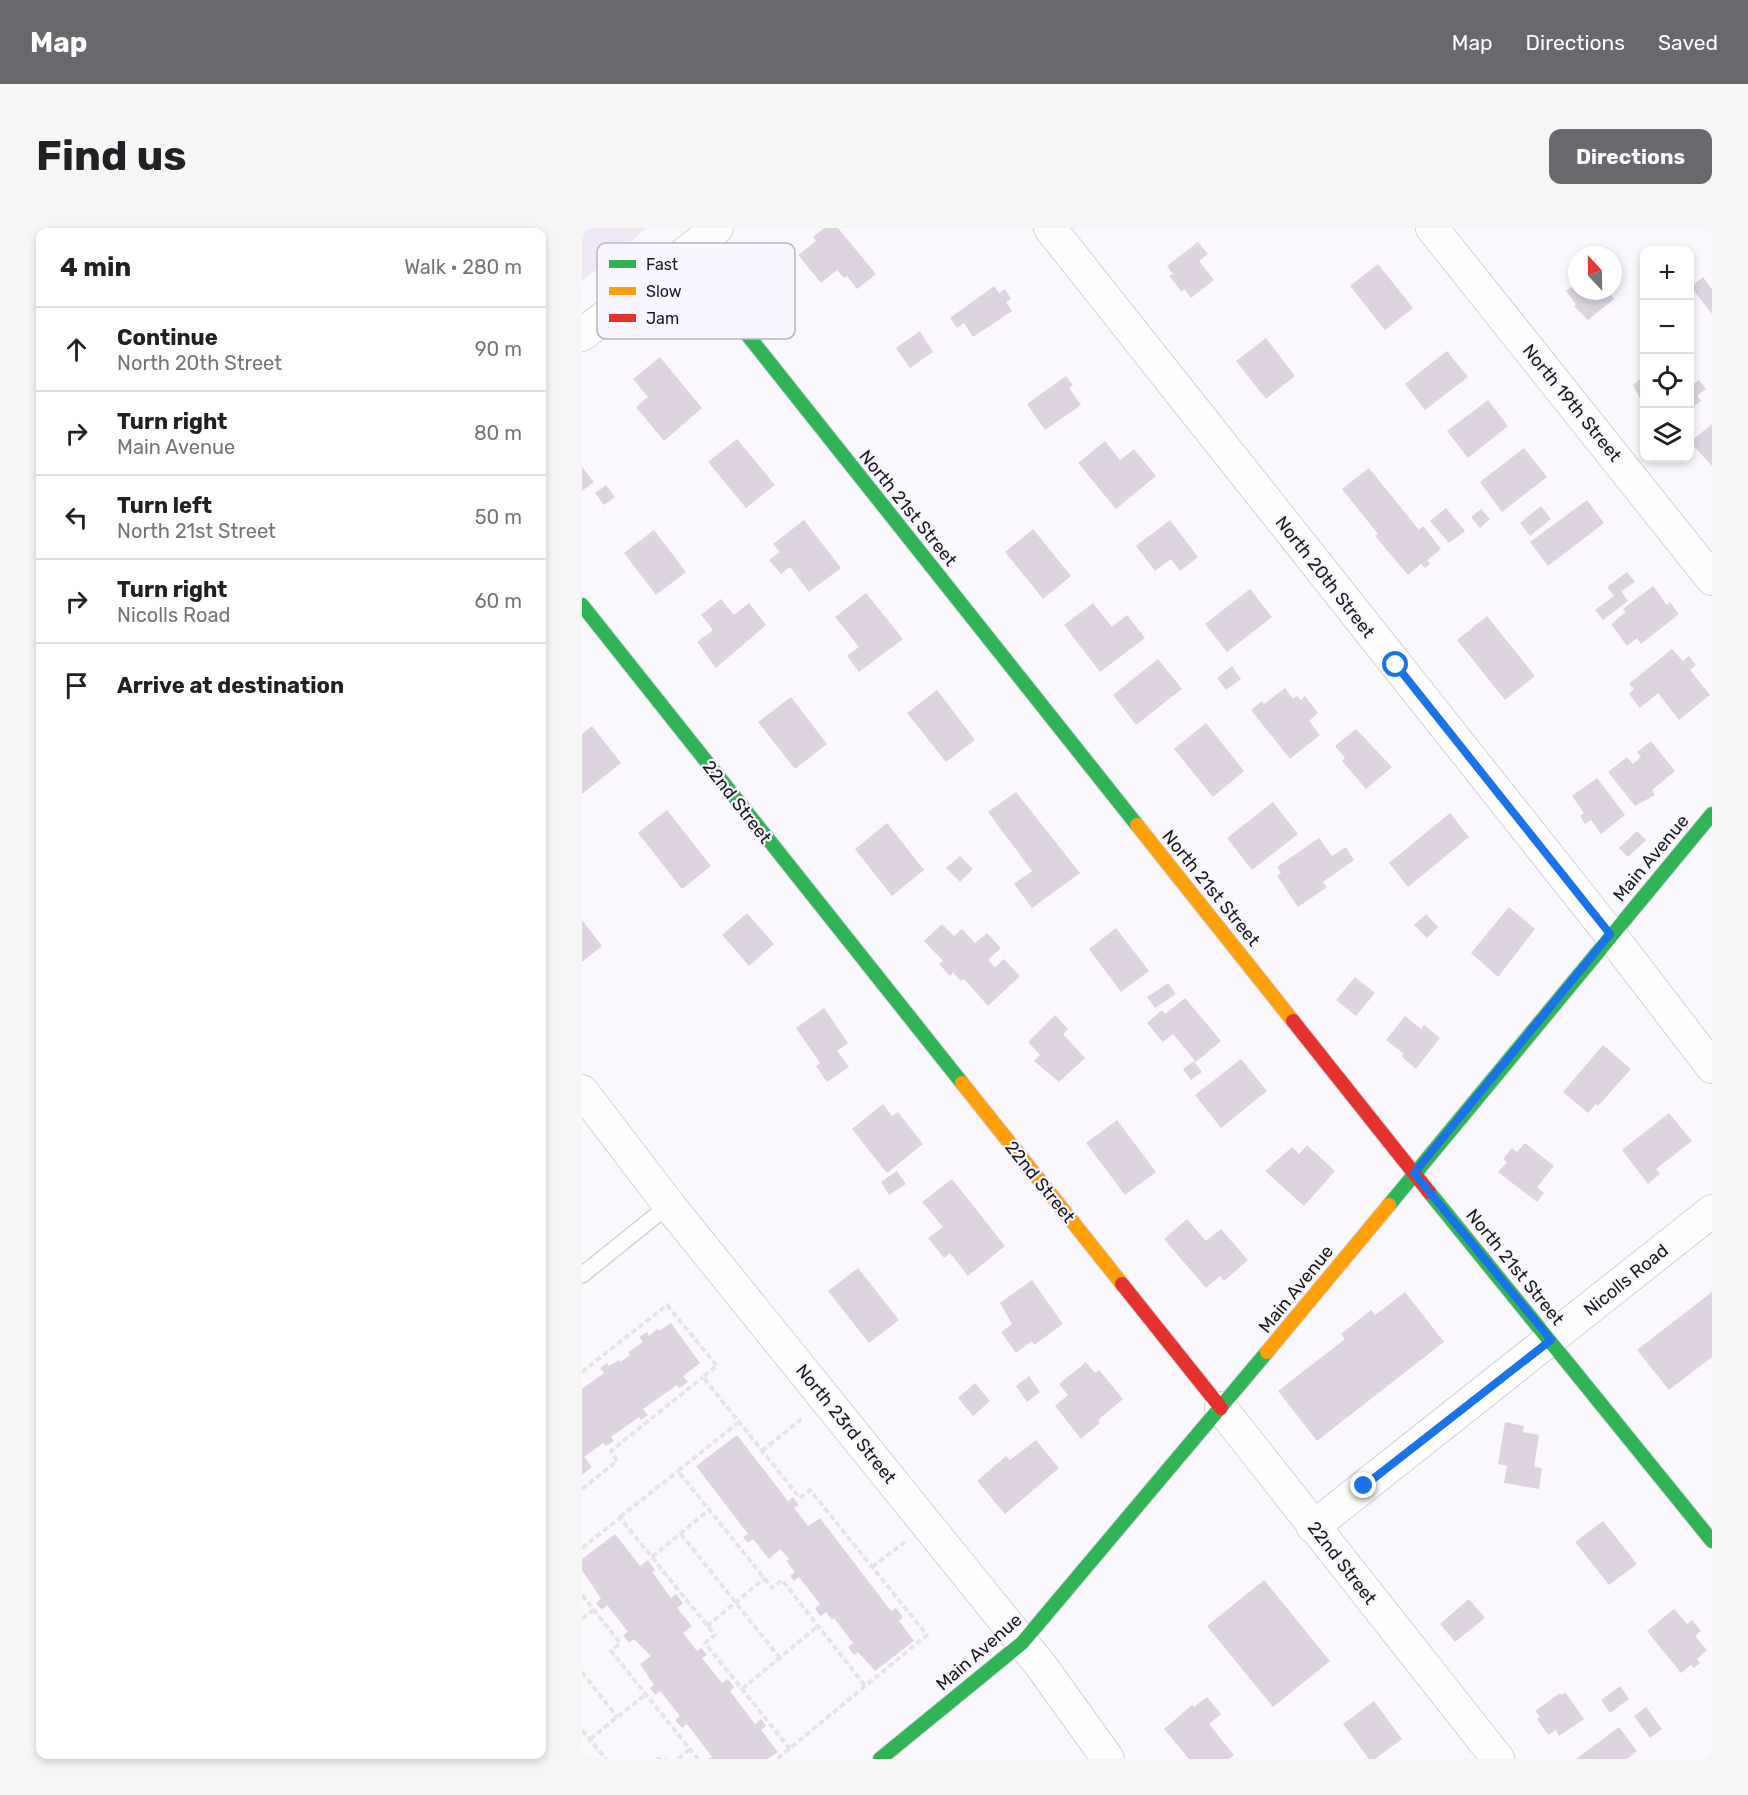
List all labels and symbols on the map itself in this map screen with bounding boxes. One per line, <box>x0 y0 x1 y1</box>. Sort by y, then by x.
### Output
legend <box>597 243 795 339</box>
north arrow <box>1568 246 1622 300</box>
text: Fast <box>646 255 678 274</box>
text: Slow <box>646 282 682 301</box>
text: Jam <box>646 309 679 328</box>
street label: North 19th Street <box>1518 340 1626 466</box>
street label: North 21st Street <box>854 446 962 570</box>
street label: North 20th Street <box>1271 512 1379 642</box>
route start <box>1382 651 1408 677</box>
street label: 22nd Street <box>698 756 776 848</box>
street label: Main Avenue <box>1608 810 1694 906</box>
street label: North 21st Street <box>1157 826 1265 950</box>
street label: 22nd Street <box>1000 1137 1080 1227</box>
street label: North 21st Street <box>1461 1205 1569 1329</box>
street label: Nicolls Road <box>1579 1239 1673 1321</box>
street label: Main Avenue <box>1254 1241 1338 1337</box>
street label: North 23rd Street <box>791 1360 901 1488</box>
route end <box>1350 1472 1376 1498</box>
street label: 22nd Street <box>1303 1517 1381 1609</box>
street label: Main Avenue <box>932 1609 1026 1695</box>

